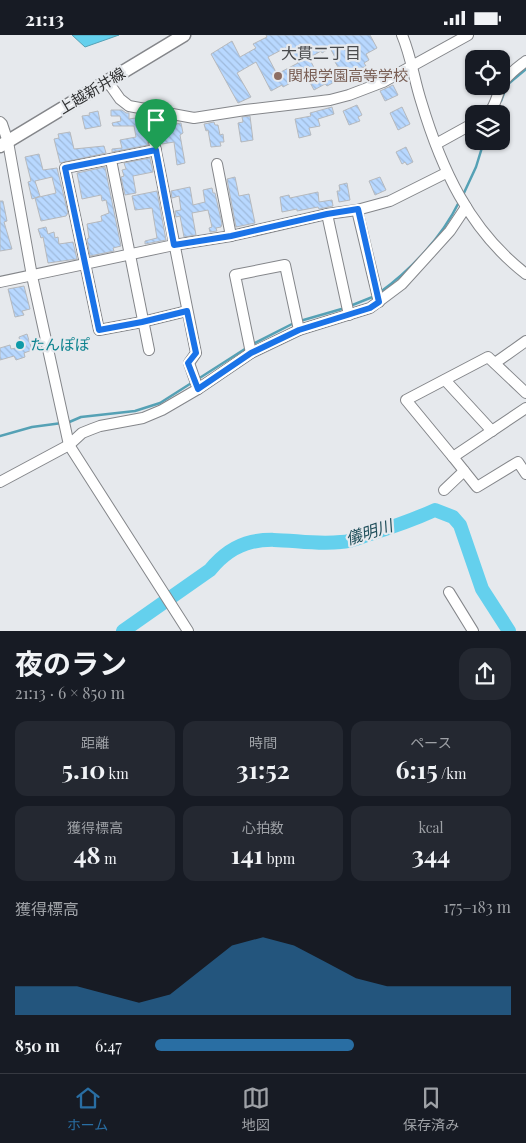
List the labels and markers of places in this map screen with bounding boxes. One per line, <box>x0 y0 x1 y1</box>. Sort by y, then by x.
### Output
place label: 関根学園高等学校 <box>288 65 408 85</box>
marker: 関根学園高等学校 <box>272 70 284 82</box>
pin <box>135 99 177 150</box>
place label: たんぽぽ <box>30 334 90 354</box>
marker: たんぽぽ <box>14 339 26 351</box>

